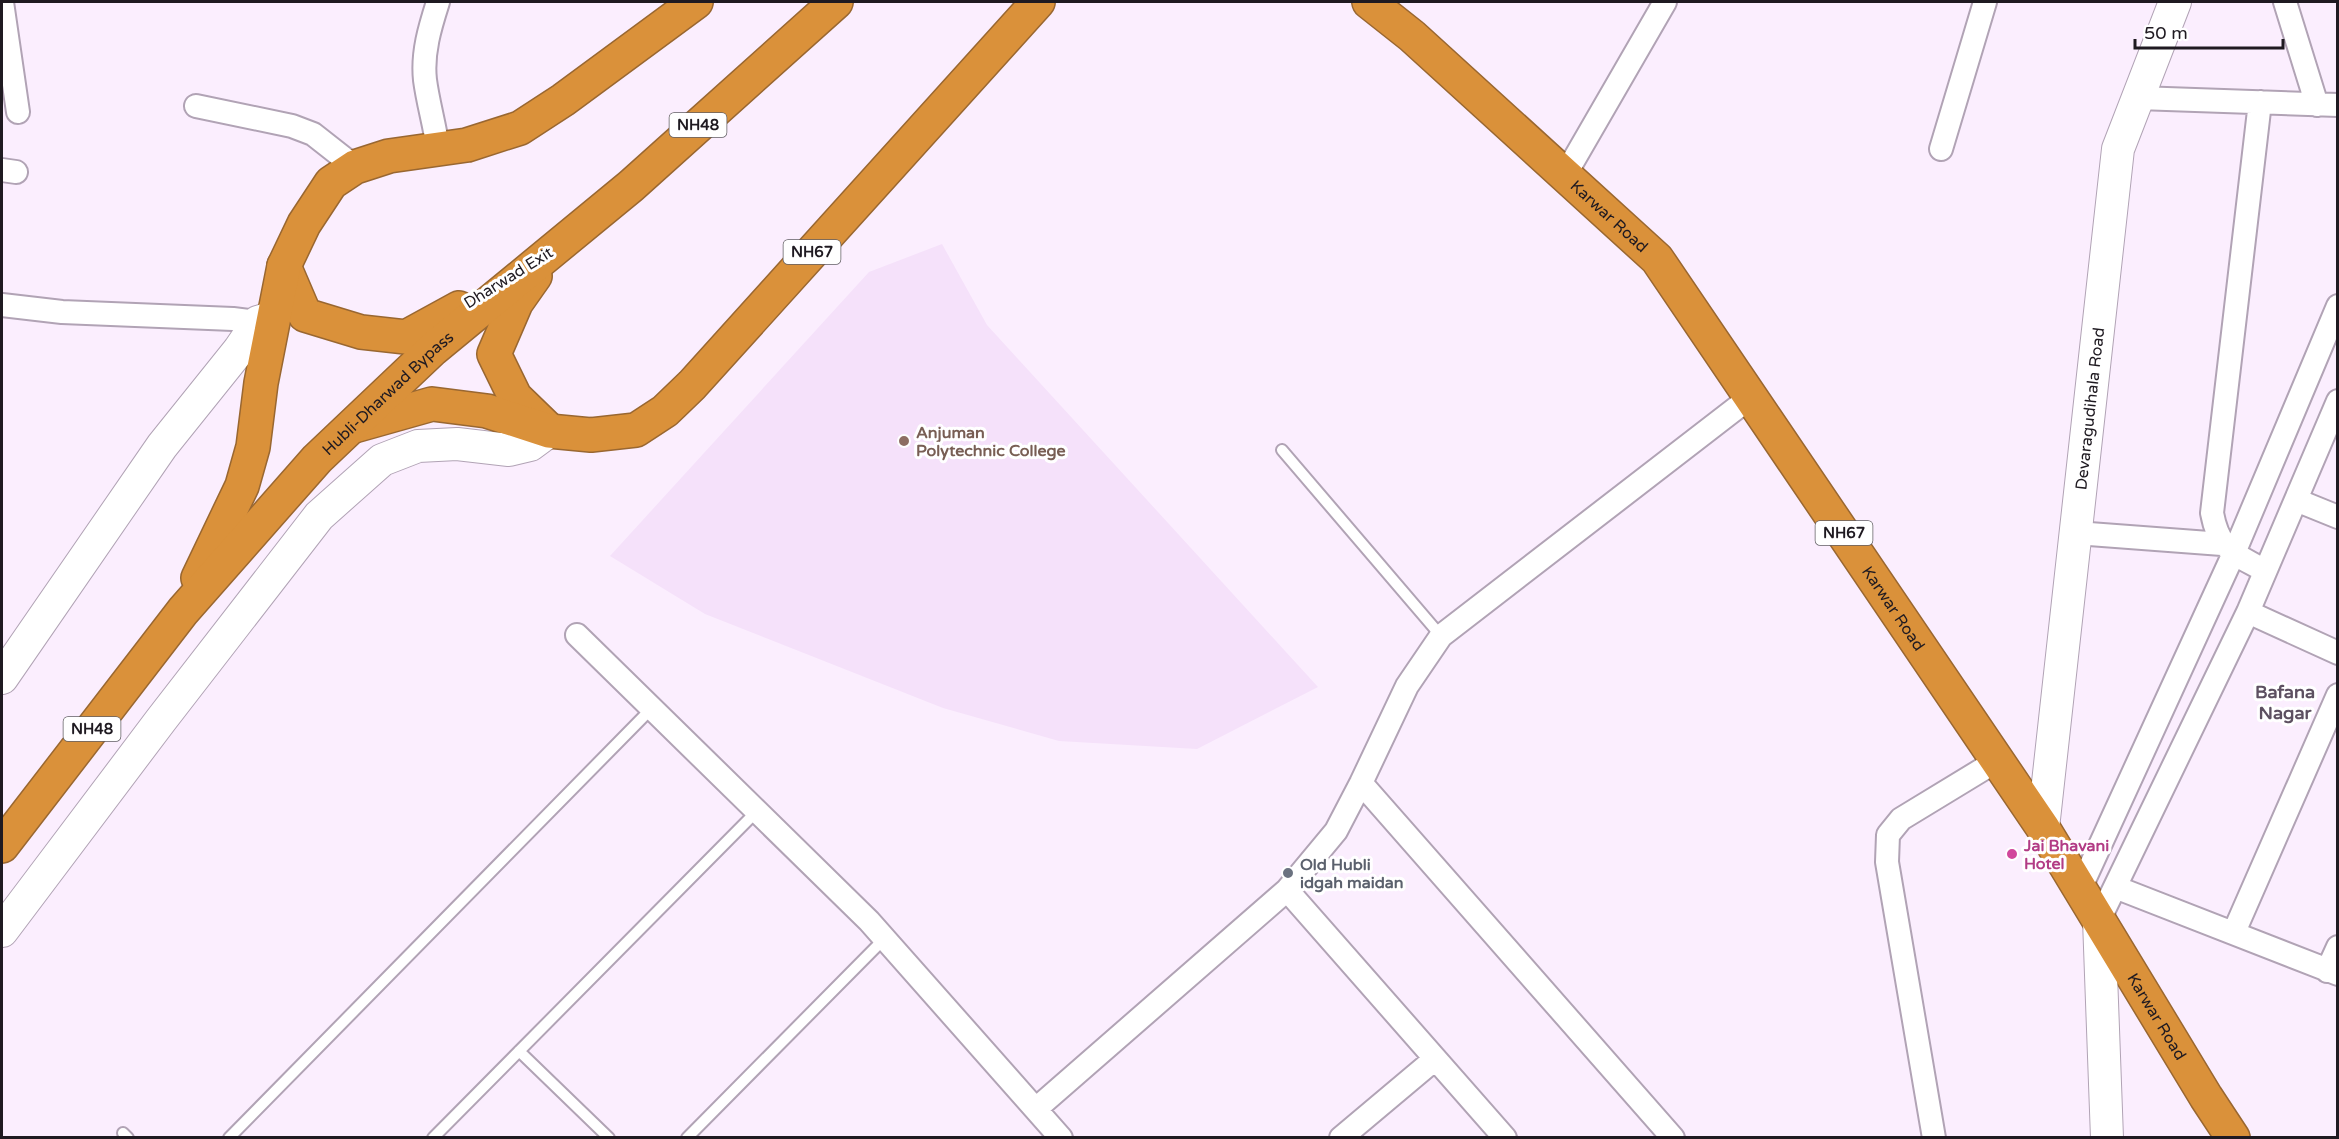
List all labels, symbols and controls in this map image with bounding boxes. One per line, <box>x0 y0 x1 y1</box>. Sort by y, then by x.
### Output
scale bar <box>2135 12 2284 50</box>
text: 50 m <box>2144 22 2188 44</box>
road number: NH48 <box>670 113 726 137</box>
street label: Karwar Road <box>1566 176 1652 257</box>
road number: NH67 <box>784 240 840 264</box>
street label: Dharwad Exit <box>460 242 557 313</box>
street label: Devaragudihala Road <box>2071 326 2109 491</box>
street label: Hubli-Dharwad Bypass <box>318 327 458 460</box>
place label: Anjuman Polytechnic College <box>916 423 1066 461</box>
marker: Anjuman Polytechnic College <box>897 434 911 448</box>
road number: NH67 <box>1816 521 1872 545</box>
street label: Karwar Road <box>1857 563 1929 655</box>
district label: Bafana Nagar <box>2255 681 2315 724</box>
road number: NH48 <box>64 717 121 741</box>
place label: Jai Bhavani Hotel <box>2023 836 2109 874</box>
marker: Jai Bhavani Hotel <box>2005 847 2019 861</box>
place label: Old Hubli idgah maidan <box>1300 855 1404 893</box>
marker: Old Hubli idgah maidan <box>1281 866 1295 880</box>
street label: Karwar Road <box>2122 970 2190 1064</box>

